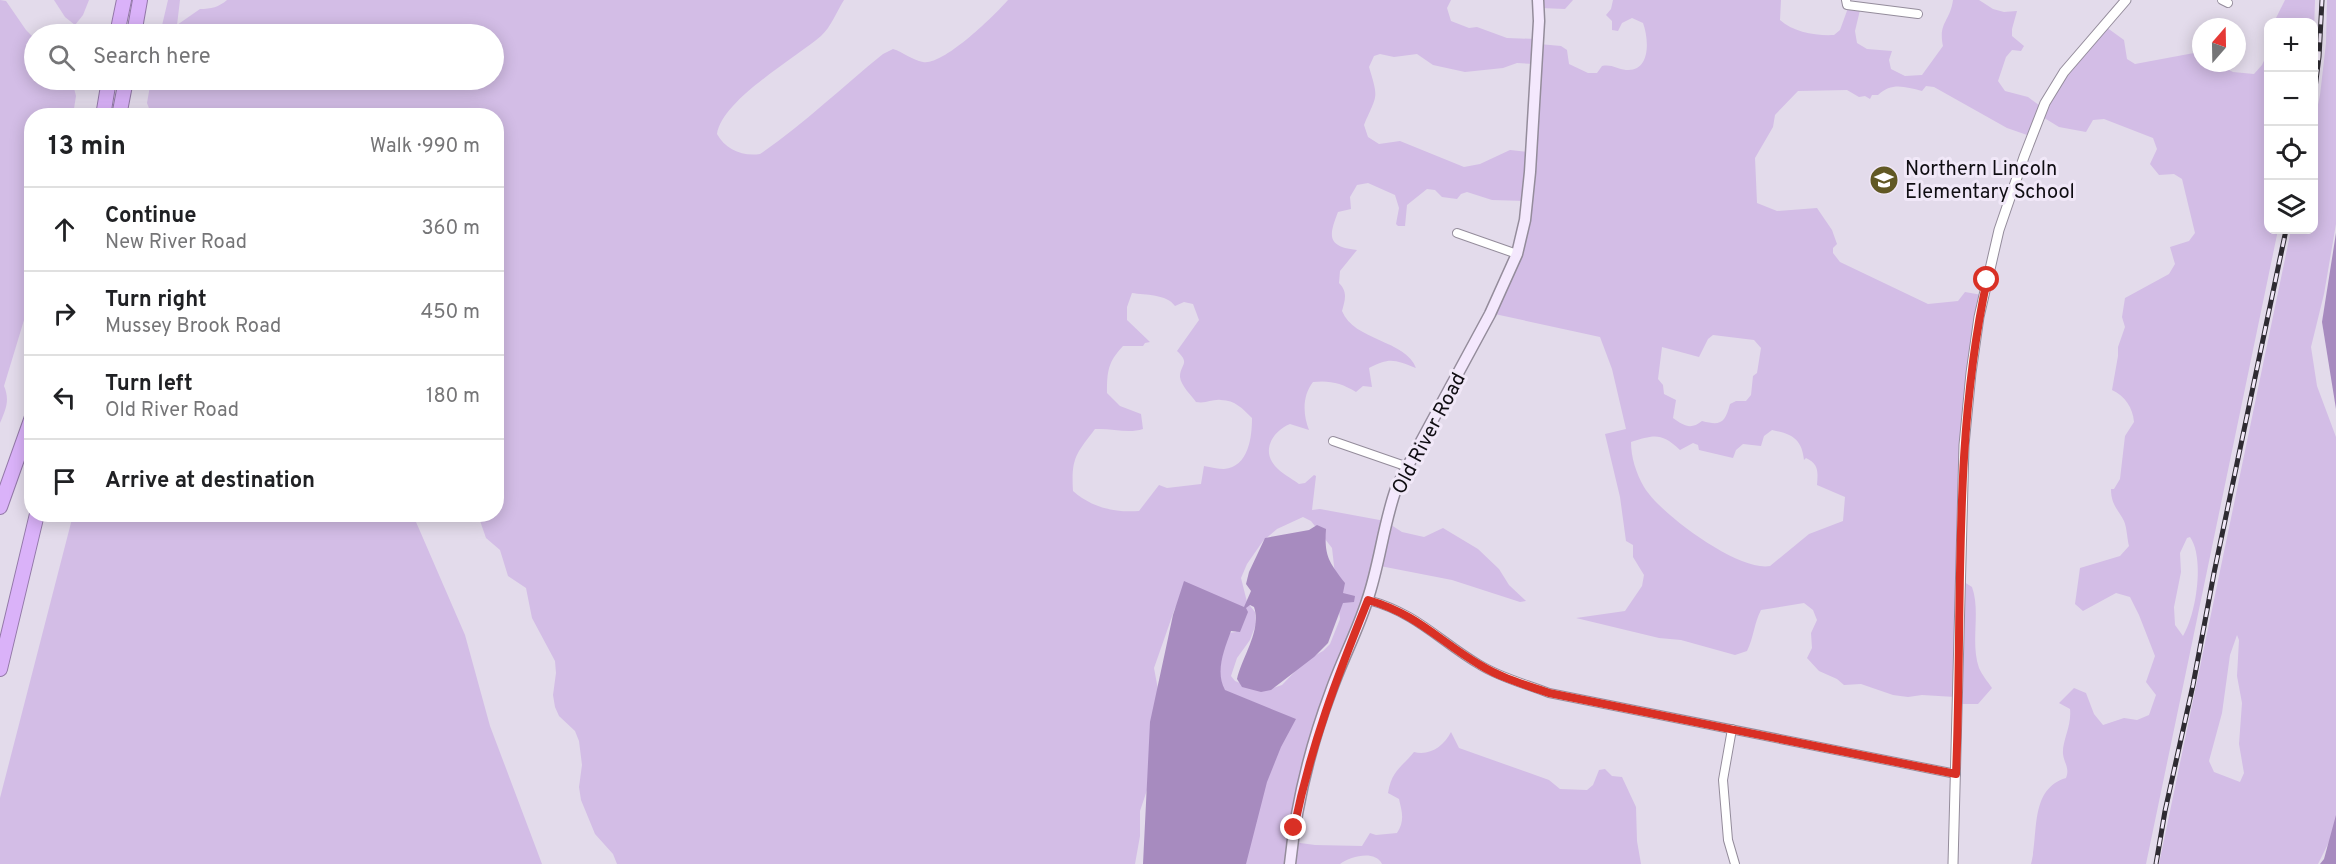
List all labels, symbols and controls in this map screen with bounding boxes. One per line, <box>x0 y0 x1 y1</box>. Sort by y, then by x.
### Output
north arrow <box>2192 18 2246 72</box>
map controls <box>2264 18 2318 234</box>
button: + <box>2264 18 2318 72</box>
search box <box>24 24 504 90</box>
icon: search <box>45 41 78 74</box>
text: Search here <box>93 44 211 71</box>
button: − <box>2264 72 2318 126</box>
button: locate <box>2264 126 2318 180</box>
text: 13 min <box>48 131 126 164</box>
text: Walk · 990 m <box>370 134 480 160</box>
place label: Northern Lincoln Elementary School <box>1905 157 2075 206</box>
school or university icon: Northern Lincoln Elementary School <box>1868 164 1900 196</box>
button: layers <box>2264 180 2318 234</box>
text: Continue <box>105 203 196 230</box>
icon: ahead <box>48 213 81 246</box>
text: 360 m <box>422 216 480 242</box>
text: New River Road <box>105 230 247 256</box>
route start <box>1973 266 1999 292</box>
text: Turn right <box>105 287 207 314</box>
icon: right <box>48 297 81 330</box>
text: 450 m <box>421 300 480 326</box>
text: Mussey Brook Road <box>105 314 281 340</box>
street label: Old River Road <box>1387 369 1473 499</box>
text: Turn left <box>105 371 193 398</box>
icon: left <box>48 381 81 414</box>
text: 180 m <box>426 384 480 410</box>
text: Old River Road <box>105 398 239 424</box>
icon: arrive <box>48 465 81 498</box>
text: Arrive at destination <box>105 468 315 495</box>
route end <box>1280 814 1306 840</box>

